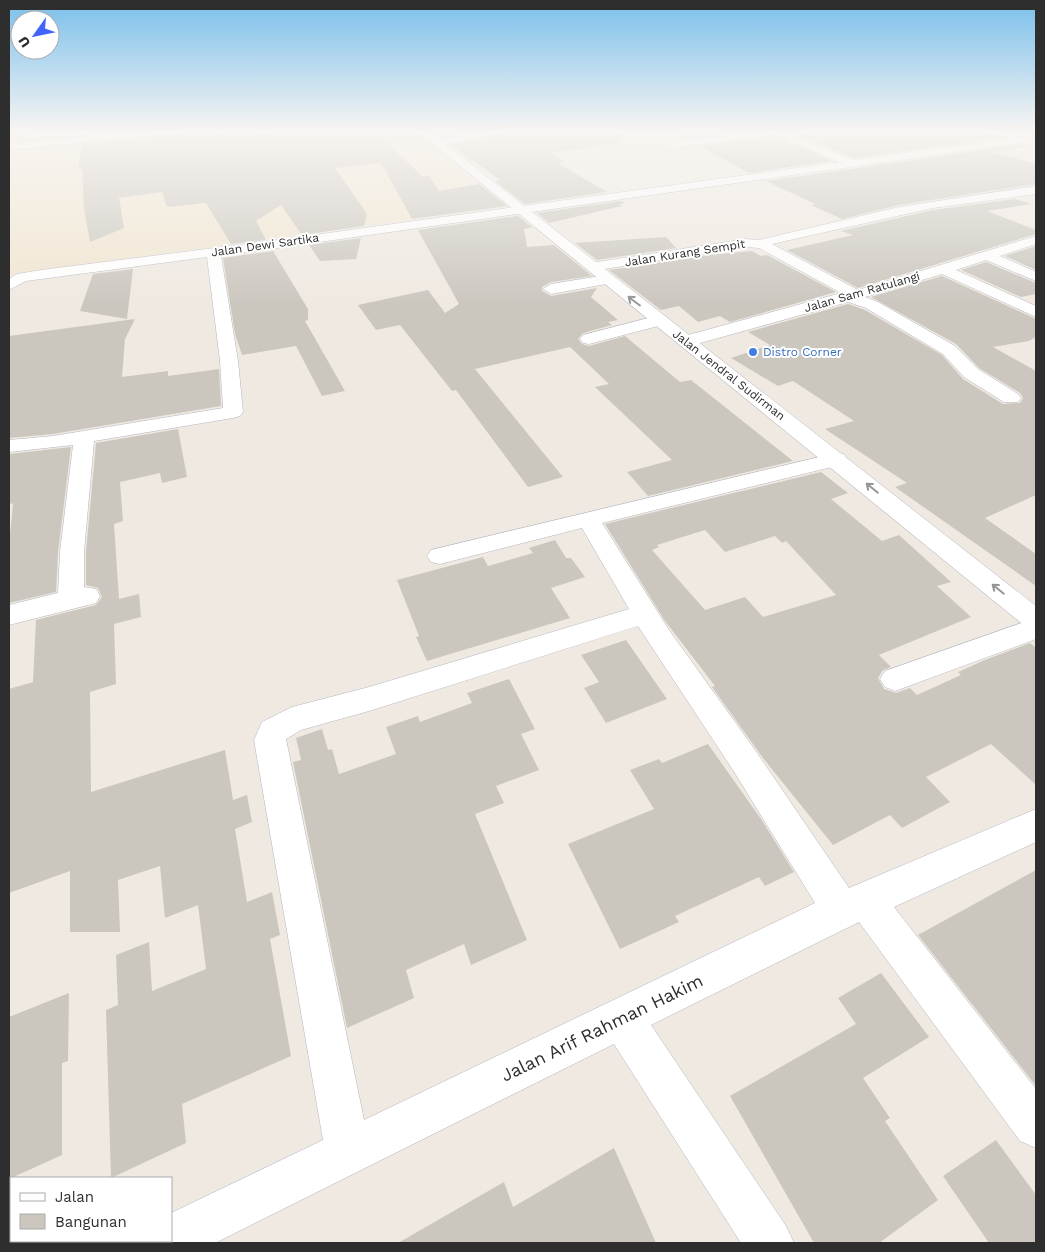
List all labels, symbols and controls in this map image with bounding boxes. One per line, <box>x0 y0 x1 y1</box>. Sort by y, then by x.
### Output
north arrow <box>10 10 60 60</box>
text: U <box>15 34 34 51</box>
street label: Jalan Dewi Sartika <box>210 230 320 259</box>
street label: Jalan Kurang Sempit <box>624 237 746 269</box>
street label: Jalan Sam Ratulangi <box>803 269 921 315</box>
one-way arrow <box>628 295 641 306</box>
street label: Jalan Jendral Sudirman <box>670 327 788 423</box>
place label: Distro Corner <box>763 345 842 359</box>
marker: Distro Corner <box>747 346 759 358</box>
one-way arrow <box>865 482 878 493</box>
one-way arrow <box>992 584 1005 595</box>
street label: Jalan Arif Rahman Hakim <box>497 969 706 1086</box>
legend <box>10 1177 172 1242</box>
text: Jalan <box>55 1188 94 1206</box>
text: Bangunan <box>55 1213 127 1231</box>

